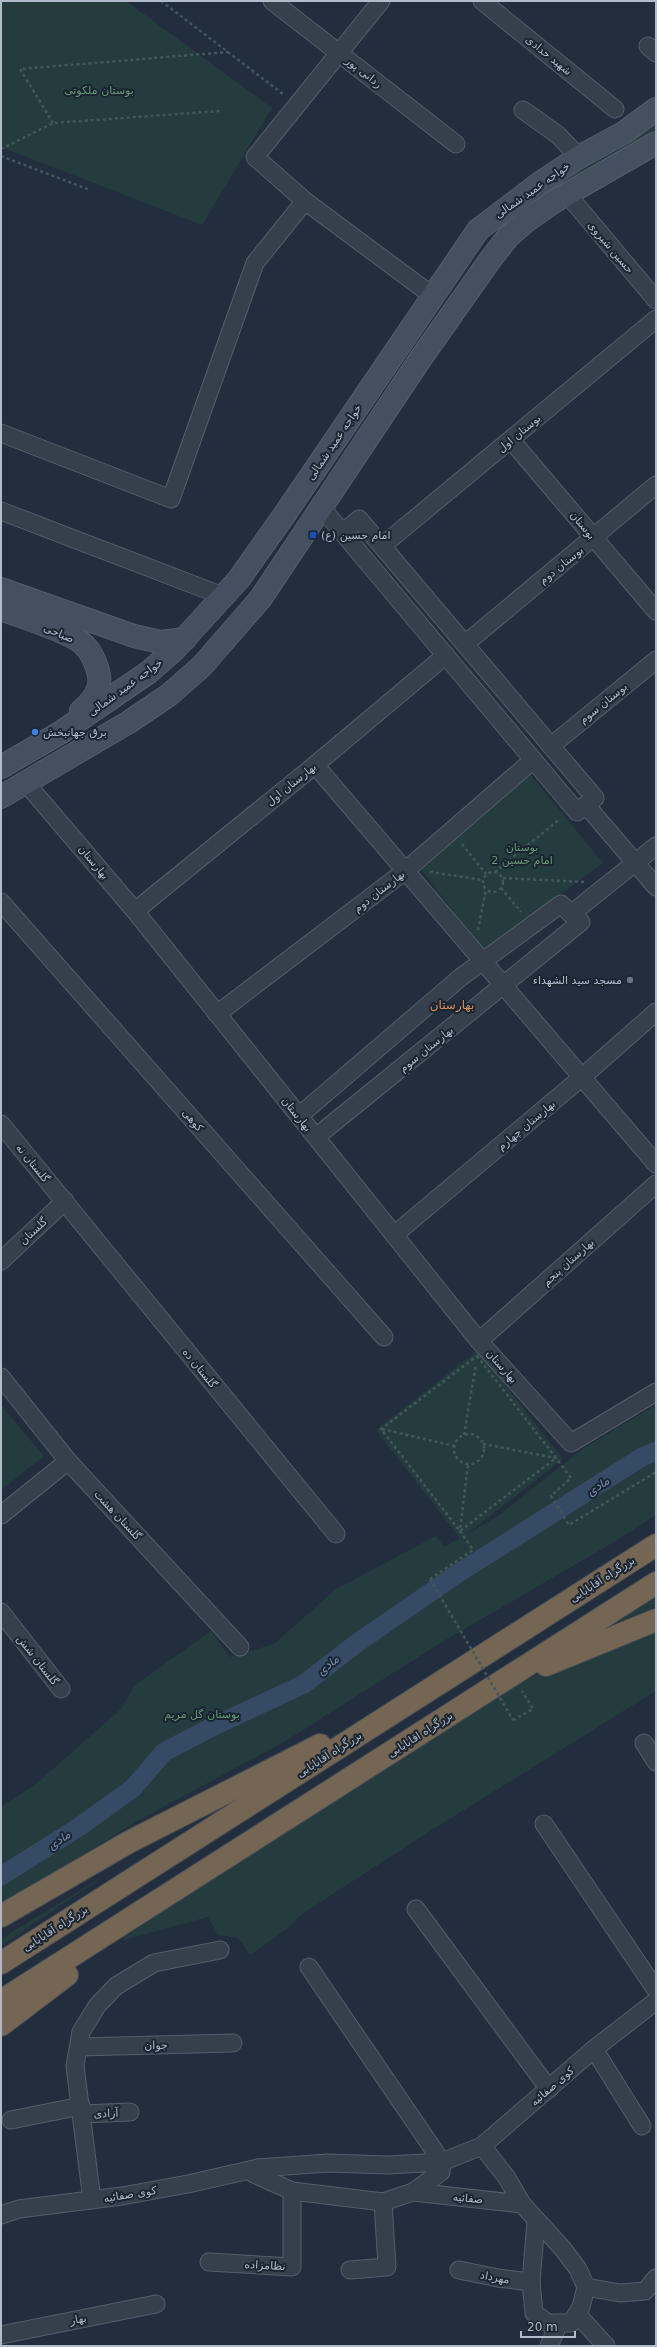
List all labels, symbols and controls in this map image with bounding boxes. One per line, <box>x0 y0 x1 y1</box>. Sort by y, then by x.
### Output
street label: شهید حدادی <box>523 33 575 78</box>
street label: ردانی پور <box>342 53 385 91</box>
park label: بوستان ملکوتی <box>64 84 134 97</box>
street label: خواجه عمید شمالی <box>492 160 572 221</box>
street label: حسین شیروی <box>585 218 636 276</box>
street label: خواجه عمید شمالی <box>304 402 365 483</box>
street label: بوستان اول <box>495 412 544 455</box>
street label: بوستان <box>567 509 598 542</box>
place label: امام حسین (ع) <box>321 529 391 542</box>
marker: امام حسین (ع) <box>308 530 318 540</box>
street label: بوستان دوم <box>537 544 586 587</box>
street label: صباحی <box>42 621 76 646</box>
street label: خواجه عمید شمالی <box>86 656 165 719</box>
street label: بوستان سوم <box>577 680 630 727</box>
place label: برق جهانبخش <box>43 726 107 739</box>
marker: برق جهانبخش <box>30 727 40 737</box>
street label: بهارستان اول <box>264 760 319 809</box>
park label: بوستان امام حسین 2 <box>491 841 553 867</box>
street label: بهارستان <box>76 843 112 882</box>
street label: بهارستان دوم <box>351 867 407 915</box>
place label: مسجد سید الشهداء <box>533 974 622 987</box>
marker: مسجد سید الشهداء <box>625 975 635 985</box>
district label: بهارستان <box>430 998 474 1013</box>
street label: بهارستان سوم <box>397 1024 456 1075</box>
street label: بهارستان <box>279 1094 314 1134</box>
street label: بهارستان چهارم <box>495 1097 558 1153</box>
street label: کوهی <box>179 1106 207 1135</box>
street label: گلستان نه <box>13 1141 53 1186</box>
street label: گلستان <box>17 1215 51 1248</box>
street label: بهارستان پنجم <box>540 1236 597 1289</box>
street label: گلستان ده <box>180 1346 220 1391</box>
street label: بهارستان <box>483 1347 520 1386</box>
water label: مادی <box>584 1473 612 1498</box>
street label: گلستان هشت <box>91 1488 145 1543</box>
street label: بزرگراه آقابابایی <box>567 1553 637 1605</box>
street label: گلستان شش <box>14 1633 62 1689</box>
water label: مادی <box>314 1652 342 1678</box>
park label: بوستان گل مریم <box>164 1708 240 1721</box>
street label: بزرگراه اقابابایی <box>385 1709 455 1760</box>
street label: بزرگراه آقابابایی <box>294 1728 364 1780</box>
water label: مادی <box>45 1827 73 1852</box>
street label: بزرگراه آقابابایی <box>20 1902 90 1954</box>
street label: جوان <box>144 2039 168 2052</box>
street label: کوی صفائیه <box>528 2063 577 2109</box>
street label: آزادی <box>93 2106 120 2120</box>
street label: کوی صفائیه <box>103 2184 158 2205</box>
street label: صفائیه <box>452 2190 484 2207</box>
street label: نظامزاده <box>244 2258 286 2273</box>
street label: مهرداد <box>479 2268 511 2287</box>
street label: بهار <box>68 2312 88 2328</box>
scale bar <box>521 2313 575 2339</box>
text: 20 m <box>527 2320 558 2334</box>

